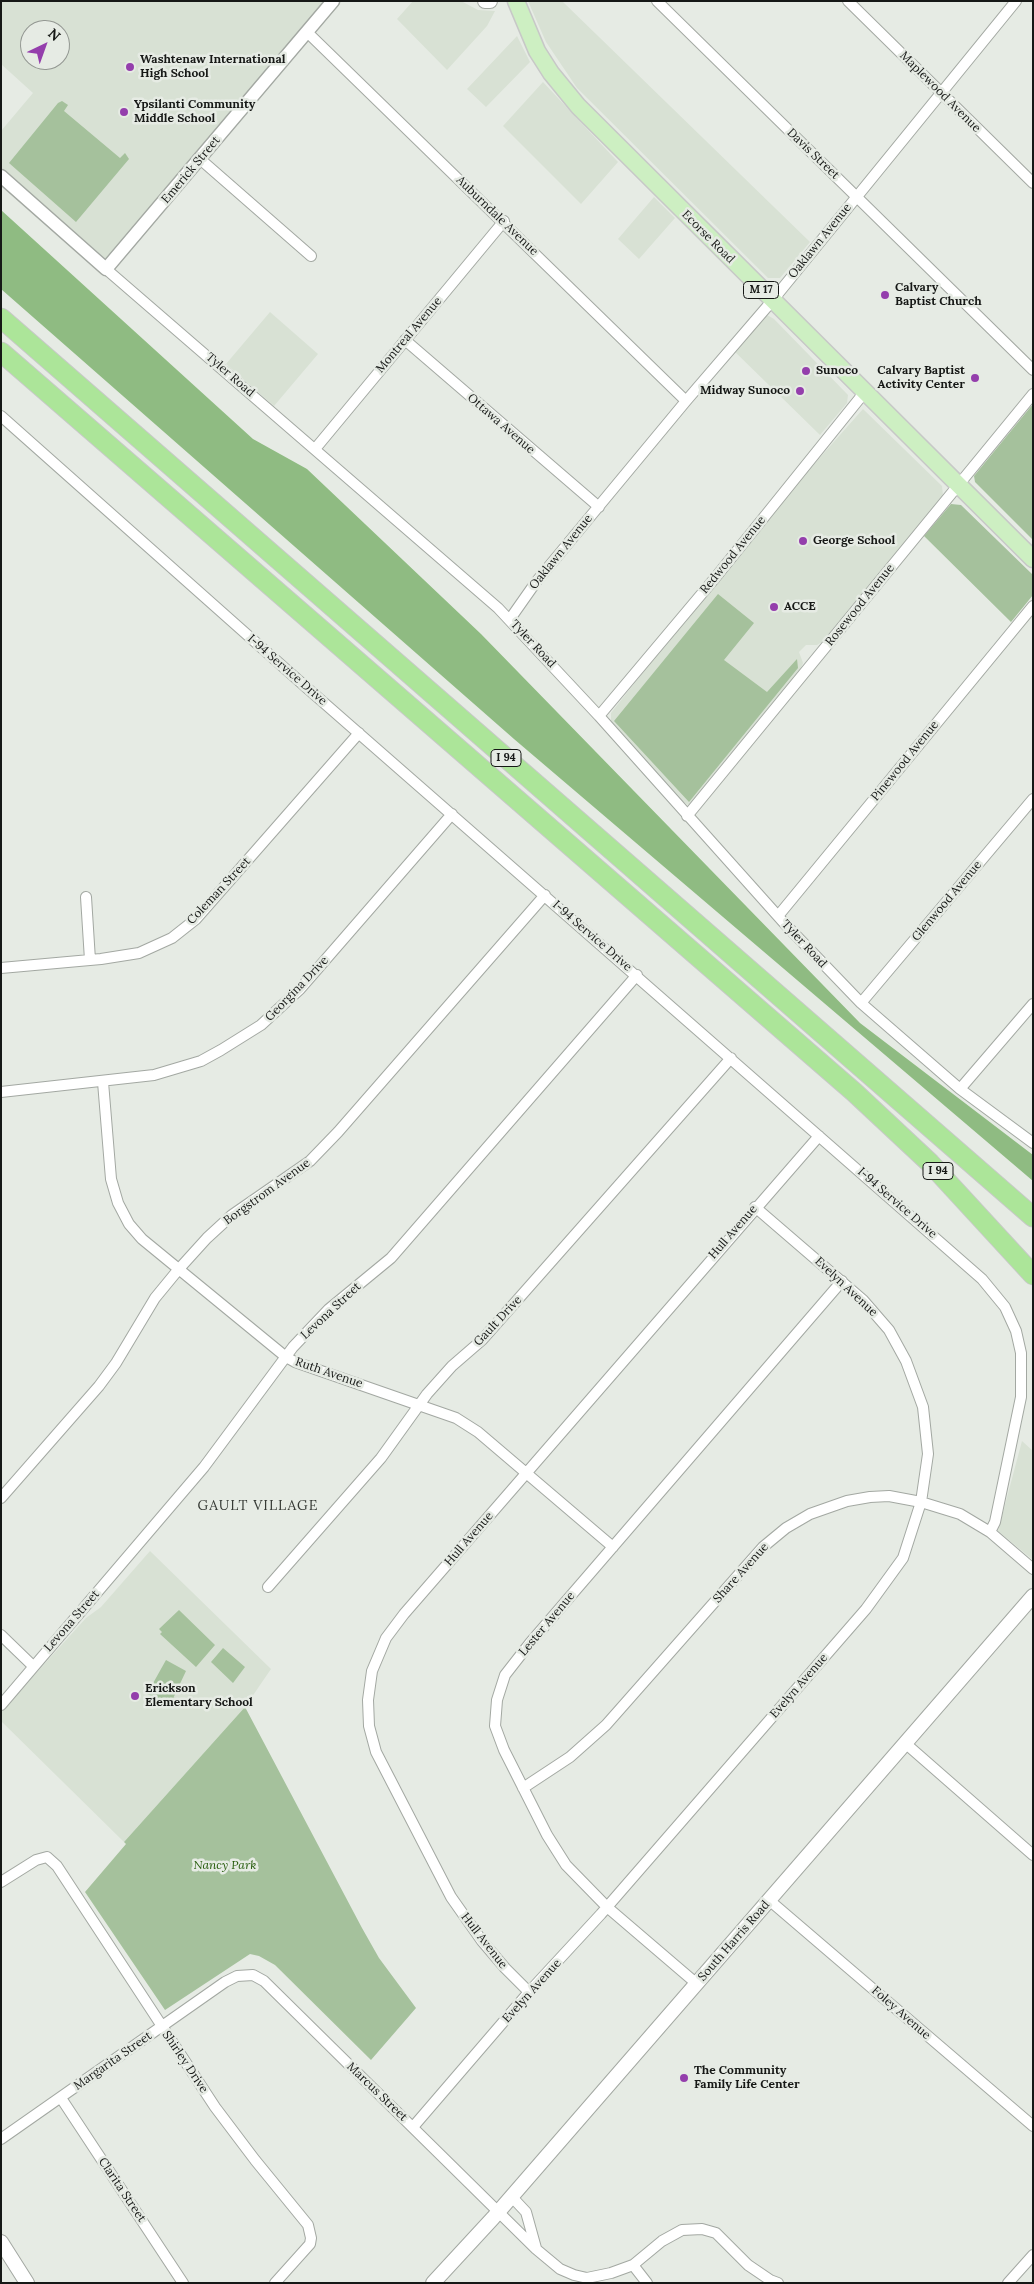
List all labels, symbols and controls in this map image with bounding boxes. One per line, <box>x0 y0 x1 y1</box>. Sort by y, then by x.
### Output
north arrow <box>20 20 70 70</box>
text: N <box>44 24 64 45</box>
street label: Maplewood Avenue <box>896 48 984 136</box>
place label: Washtenaw International High School <box>140 53 285 81</box>
marker: Washtenaw International High School <box>124 61 136 73</box>
place label: Ypsilanti Community Middle School <box>134 98 255 126</box>
marker: Ypsilanti Community Middle School <box>118 106 130 118</box>
street label: Davis Street <box>784 126 842 182</box>
street label: Emerick Street <box>159 133 223 207</box>
street label: Auburndale Avenue <box>453 173 541 259</box>
street label: Oaklawn Avenue <box>785 201 855 281</box>
street label: Ecorse Road <box>678 207 738 267</box>
place label: Calvary Baptist Church <box>895 281 982 309</box>
road number: M 17 <box>744 282 778 298</box>
marker: Calvary Baptist Church <box>879 289 891 301</box>
street label: Montreal Avenue <box>373 294 445 376</box>
street label: Tyler Road <box>203 350 257 400</box>
place label: Sunoco <box>816 364 858 378</box>
place label: Calvary Baptist Activity Center <box>877 364 965 392</box>
marker: Sunoco <box>800 365 812 377</box>
marker: Calvary Baptist Activity Center <box>969 372 981 384</box>
place label: Midway Sunoco <box>700 384 790 398</box>
marker: Midway Sunoco <box>794 385 806 397</box>
street label: Ottawa Avenue <box>464 391 538 457</box>
street label: Oaklawn Avenue <box>526 512 596 592</box>
street label: Redwood Avenue <box>697 513 769 597</box>
place label: George School <box>813 534 895 548</box>
marker: George School <box>797 535 809 547</box>
street label: Rosewood Avenue <box>823 561 897 649</box>
place label: ACCE <box>784 600 816 614</box>
marker: ACCE <box>768 601 780 613</box>
street label: Tyler Road <box>507 617 559 671</box>
street label: I-94 Service Drive <box>244 632 330 708</box>
street label: Pinewood Avenue <box>868 718 942 804</box>
road number: I 94 <box>491 750 521 766</box>
street label: Coleman Street <box>184 854 254 928</box>
street label: Glenwood Avenue <box>909 858 985 944</box>
street label: I-94 Service Drive <box>549 898 635 974</box>
street label: Tyler Road <box>778 917 830 971</box>
street label: Georgina Drive <box>262 954 332 1024</box>
street label: Borgstrom Avenue <box>221 1156 313 1228</box>
road number: I 94 <box>923 1162 953 1180</box>
street label: I-94 Service Drive <box>854 1165 940 1241</box>
street label: Hull Avenue <box>706 1202 760 1262</box>
street label: Evelyn Avenue <box>812 1254 880 1320</box>
street label: Levona Street <box>298 1279 364 1343</box>
street label: Gault Drive <box>471 1293 525 1349</box>
street label: Ruth Avenue <box>293 1355 365 1391</box>
district label: GAULT VILLAGE <box>196 1498 320 1514</box>
street label: Hull Avenue <box>442 1509 496 1569</box>
street label: Share Avenue <box>710 1540 772 1606</box>
street label: Levona Street <box>41 1587 103 1655</box>
street label: Lester Avenue <box>516 1589 578 1659</box>
street label: Evelyn Avenue <box>767 1651 831 1721</box>
place label: Erickson Elementary School <box>145 1682 253 1710</box>
marker: Erickson Elementary School <box>129 1690 141 1702</box>
park label: Nancy Park <box>193 1859 257 1873</box>
street label: South Harris Road <box>695 1898 773 1984</box>
street label: Hull Avenue <box>458 1910 510 1972</box>
street label: Evelyn Avenue <box>500 1956 564 2026</box>
street label: Foley Avenue <box>869 1984 933 2042</box>
street label: Shirley Drive <box>159 2028 211 2096</box>
street label: Margarita Street <box>71 2029 155 2093</box>
street label: Marcus Street <box>344 2060 410 2124</box>
place label: The Community Family Life Center <box>694 2064 800 2092</box>
marker: The Community Family Life Center <box>678 2072 690 2084</box>
street label: Clarita Street <box>95 2155 149 2225</box>

